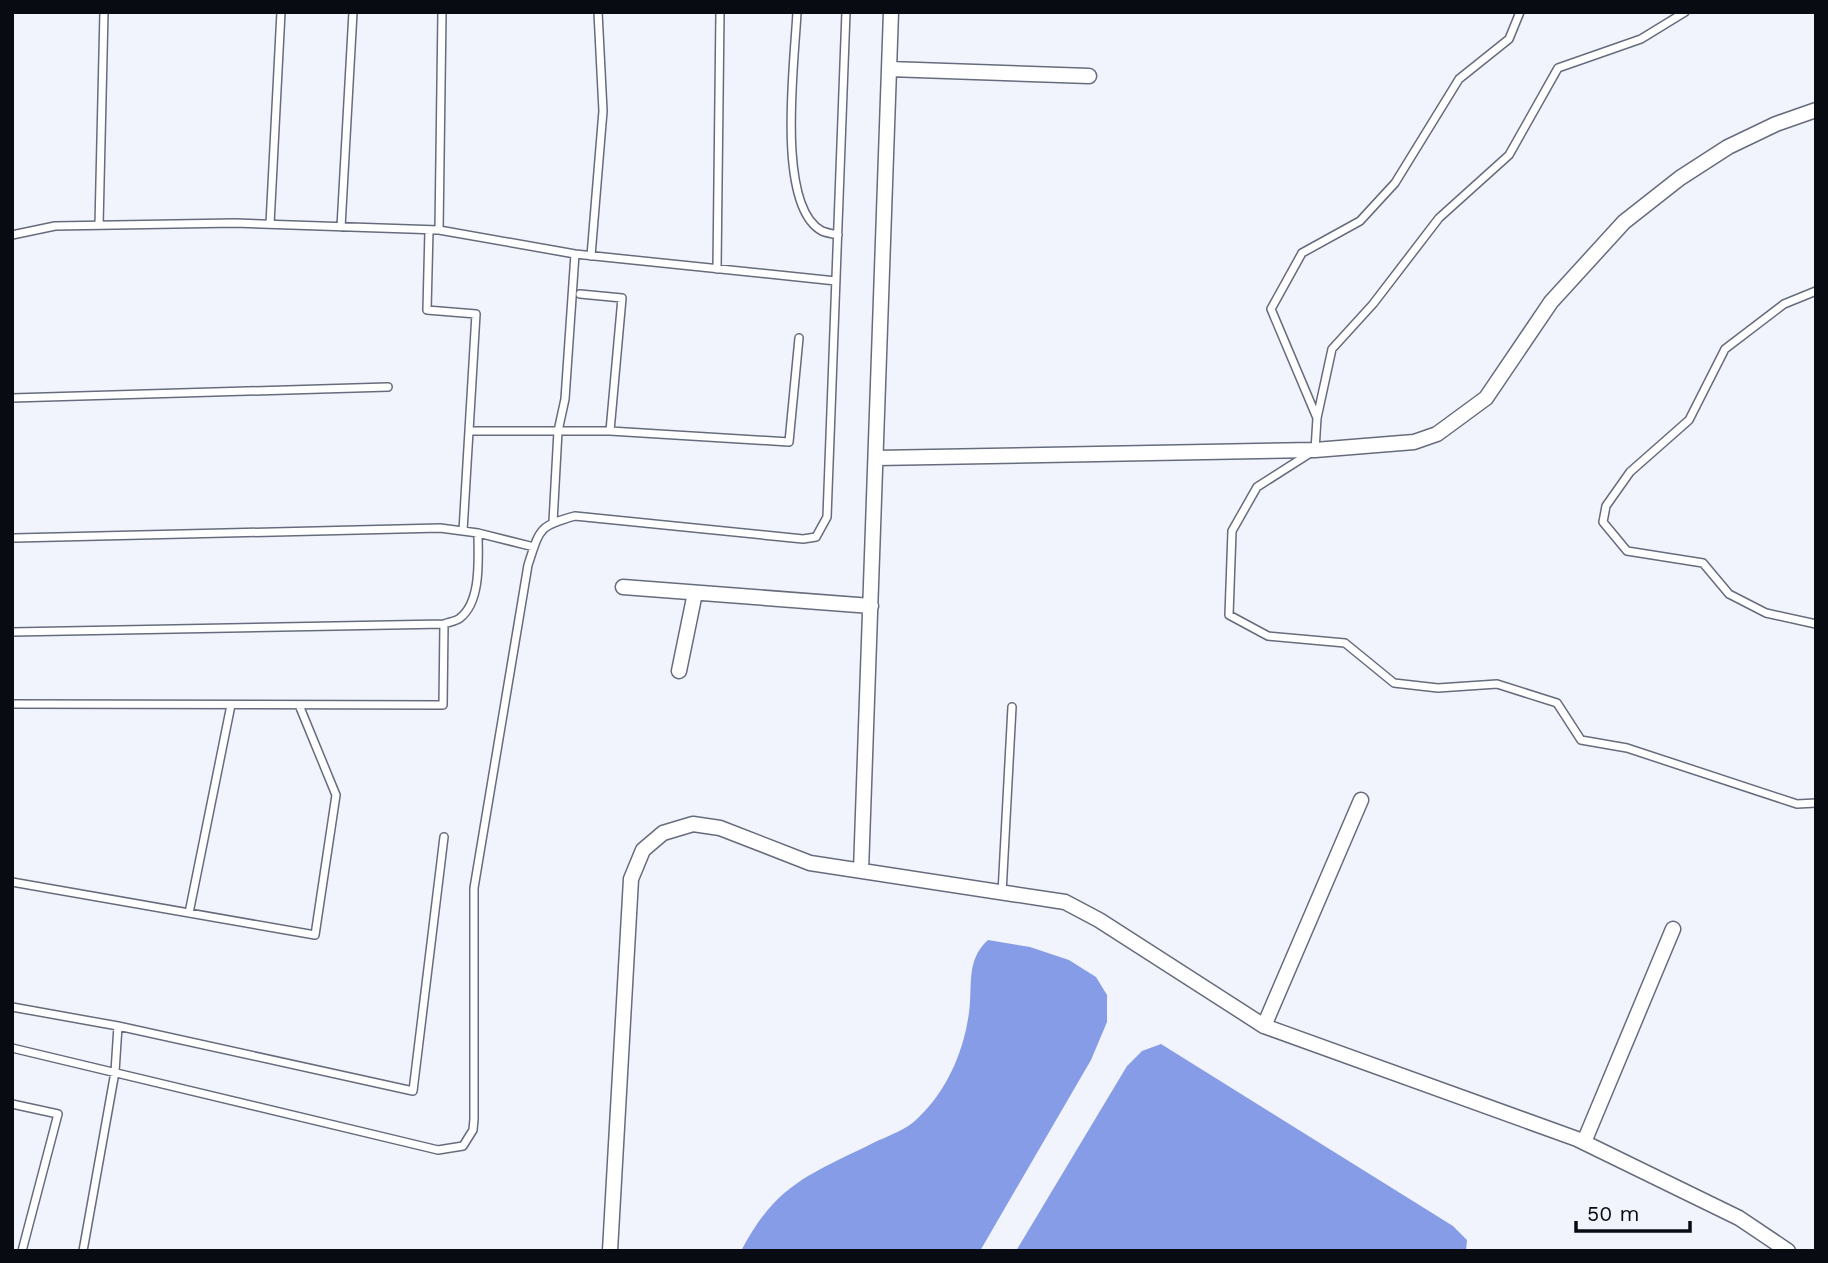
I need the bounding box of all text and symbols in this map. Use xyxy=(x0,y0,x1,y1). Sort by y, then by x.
scale bar xyxy=(1576,1190,1690,1234)
text: 50 m xyxy=(1587,1201,1639,1226)

